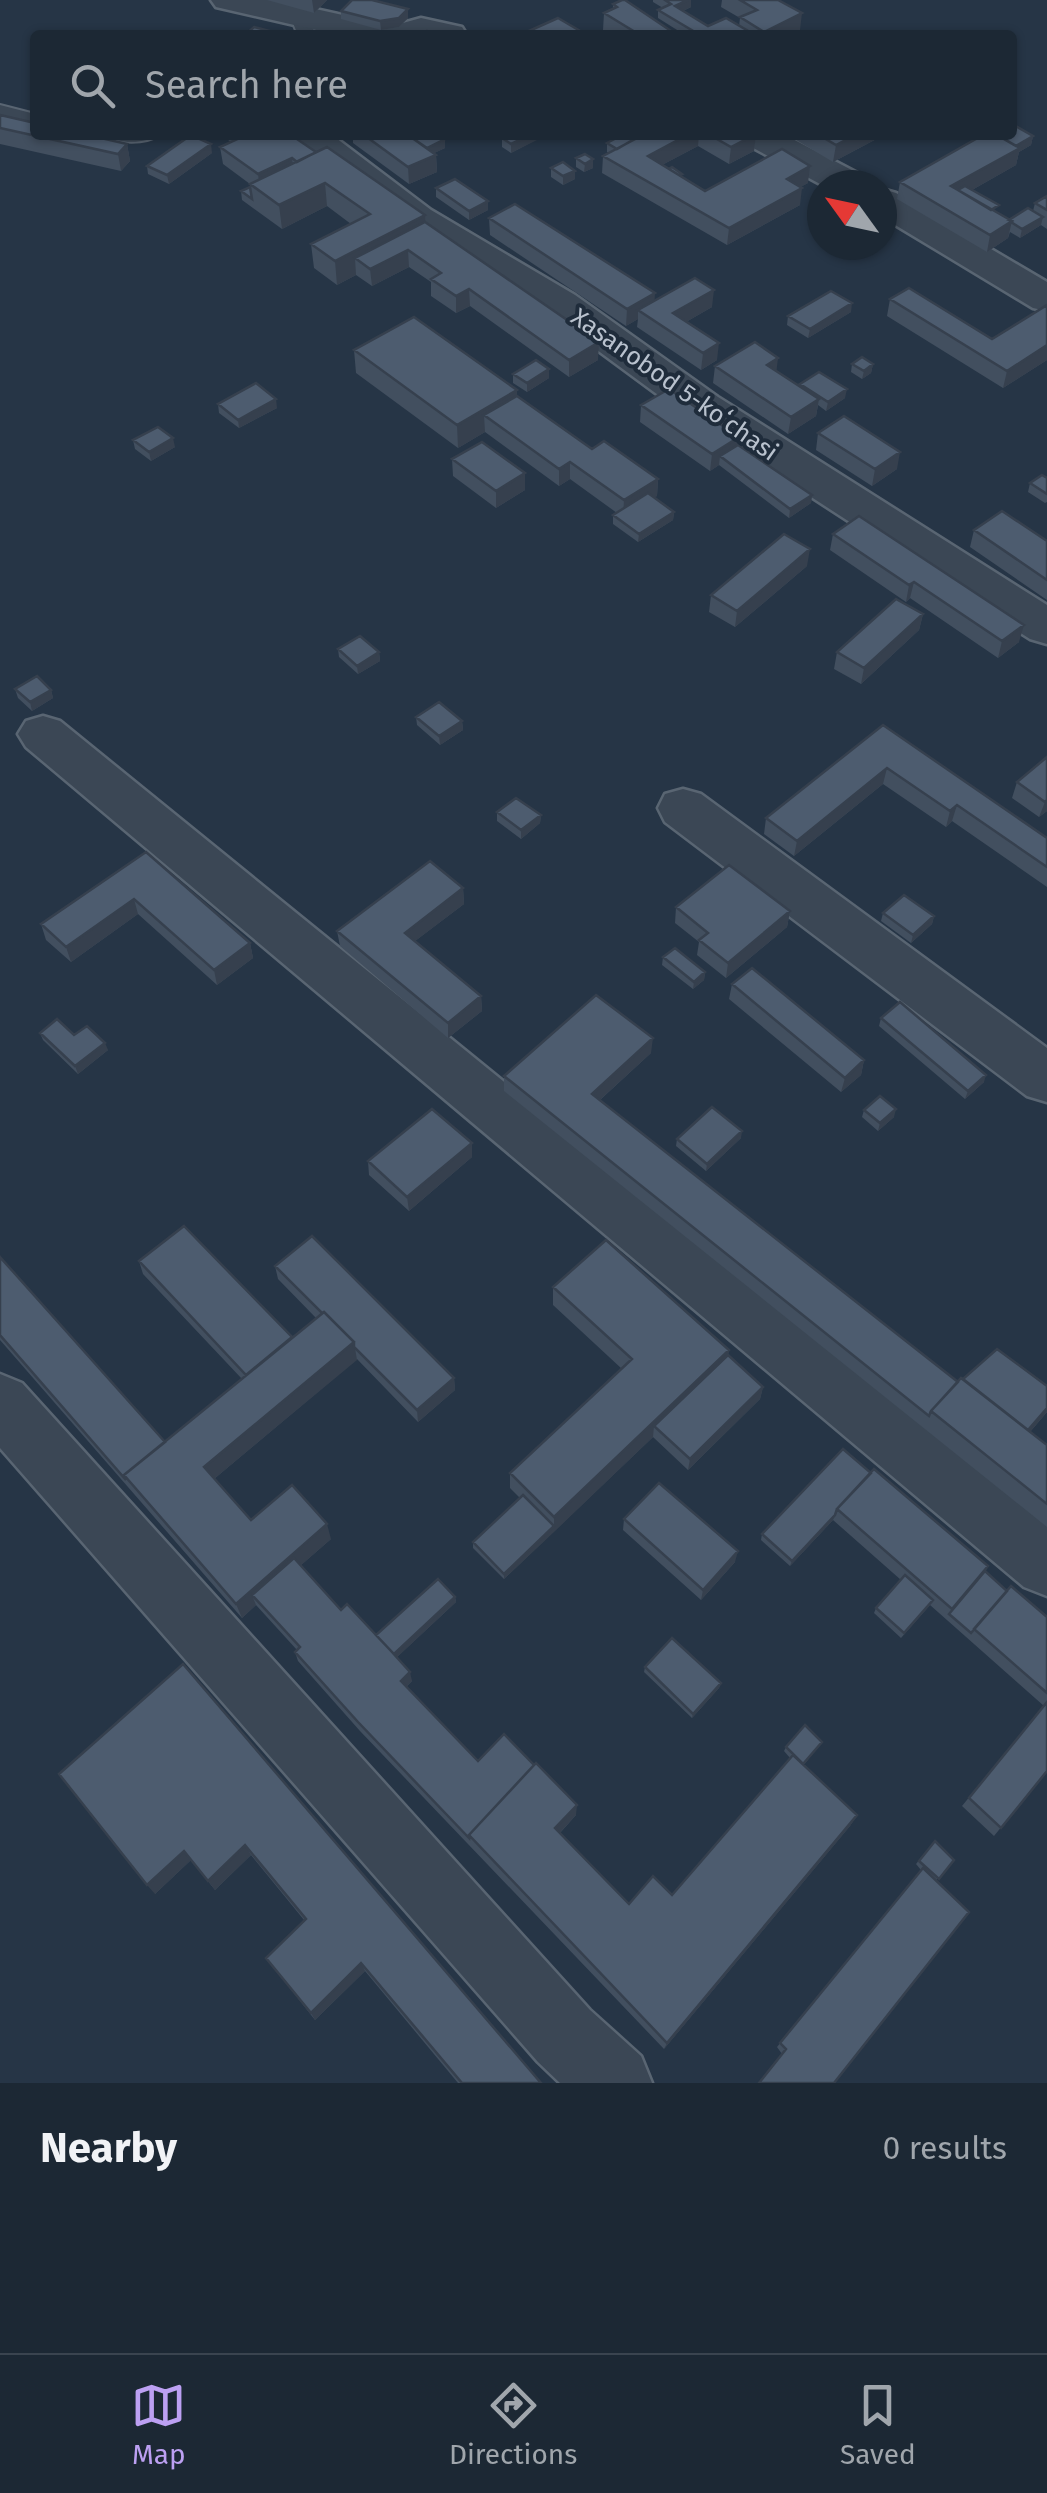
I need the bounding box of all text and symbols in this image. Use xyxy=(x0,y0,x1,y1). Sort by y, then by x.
search box xyxy=(30,30,1017,140)
icon: search xyxy=(65,58,120,113)
text: Search here xyxy=(145,62,348,108)
north arrow xyxy=(807,170,897,260)
street label: Xasanobod 5-koʻchasi xyxy=(565,302,784,468)
text: Nearby xyxy=(40,2123,177,2173)
text: 0 results xyxy=(882,2129,1007,2167)
tab: Map xyxy=(131,2378,186,2471)
tab: Directions xyxy=(449,2378,577,2471)
tab: Saved xyxy=(840,2378,916,2471)

